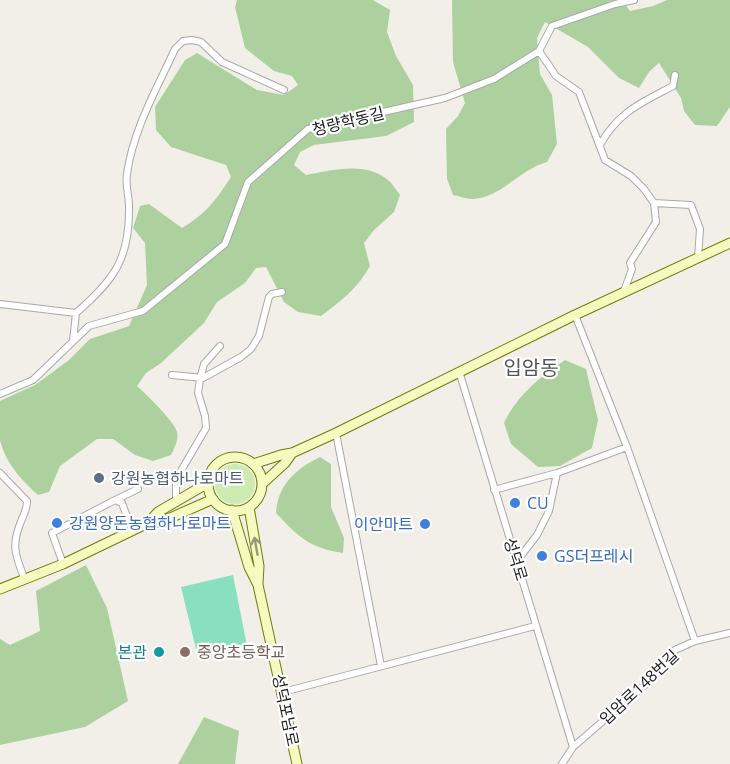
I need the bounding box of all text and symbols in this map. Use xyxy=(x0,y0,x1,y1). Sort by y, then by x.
street label: 청량학동길 xyxy=(310,101,386,141)
district label: 입암동 xyxy=(503,354,559,381)
place label: 강원농협하나로마트 xyxy=(111,467,243,489)
marker: 강원농협하나로마트 xyxy=(92,471,106,485)
place label: CU xyxy=(527,492,549,514)
marker: CU xyxy=(508,496,522,510)
place label: 강원양돈농협하나로마트 xyxy=(69,512,231,534)
place label: 이안마트 xyxy=(354,513,413,535)
marker: 강원양돈농협하나로마트 xyxy=(50,516,64,530)
marker: 이안마트 xyxy=(418,517,432,531)
street label: 성덕로 xyxy=(499,535,533,584)
one-way arrow xyxy=(250,537,261,556)
place label: GS더프레시 xyxy=(554,545,633,567)
marker: GS더프레시 xyxy=(535,549,549,563)
place label: 본관 xyxy=(118,641,147,663)
place label: 중앙초등학교 xyxy=(197,641,285,663)
street label: 입암로148번길 xyxy=(595,644,683,730)
marker: 본관 xyxy=(152,645,166,659)
marker: 중앙초등학교 xyxy=(178,645,192,659)
street label: 성덕포남로 xyxy=(268,672,304,749)

